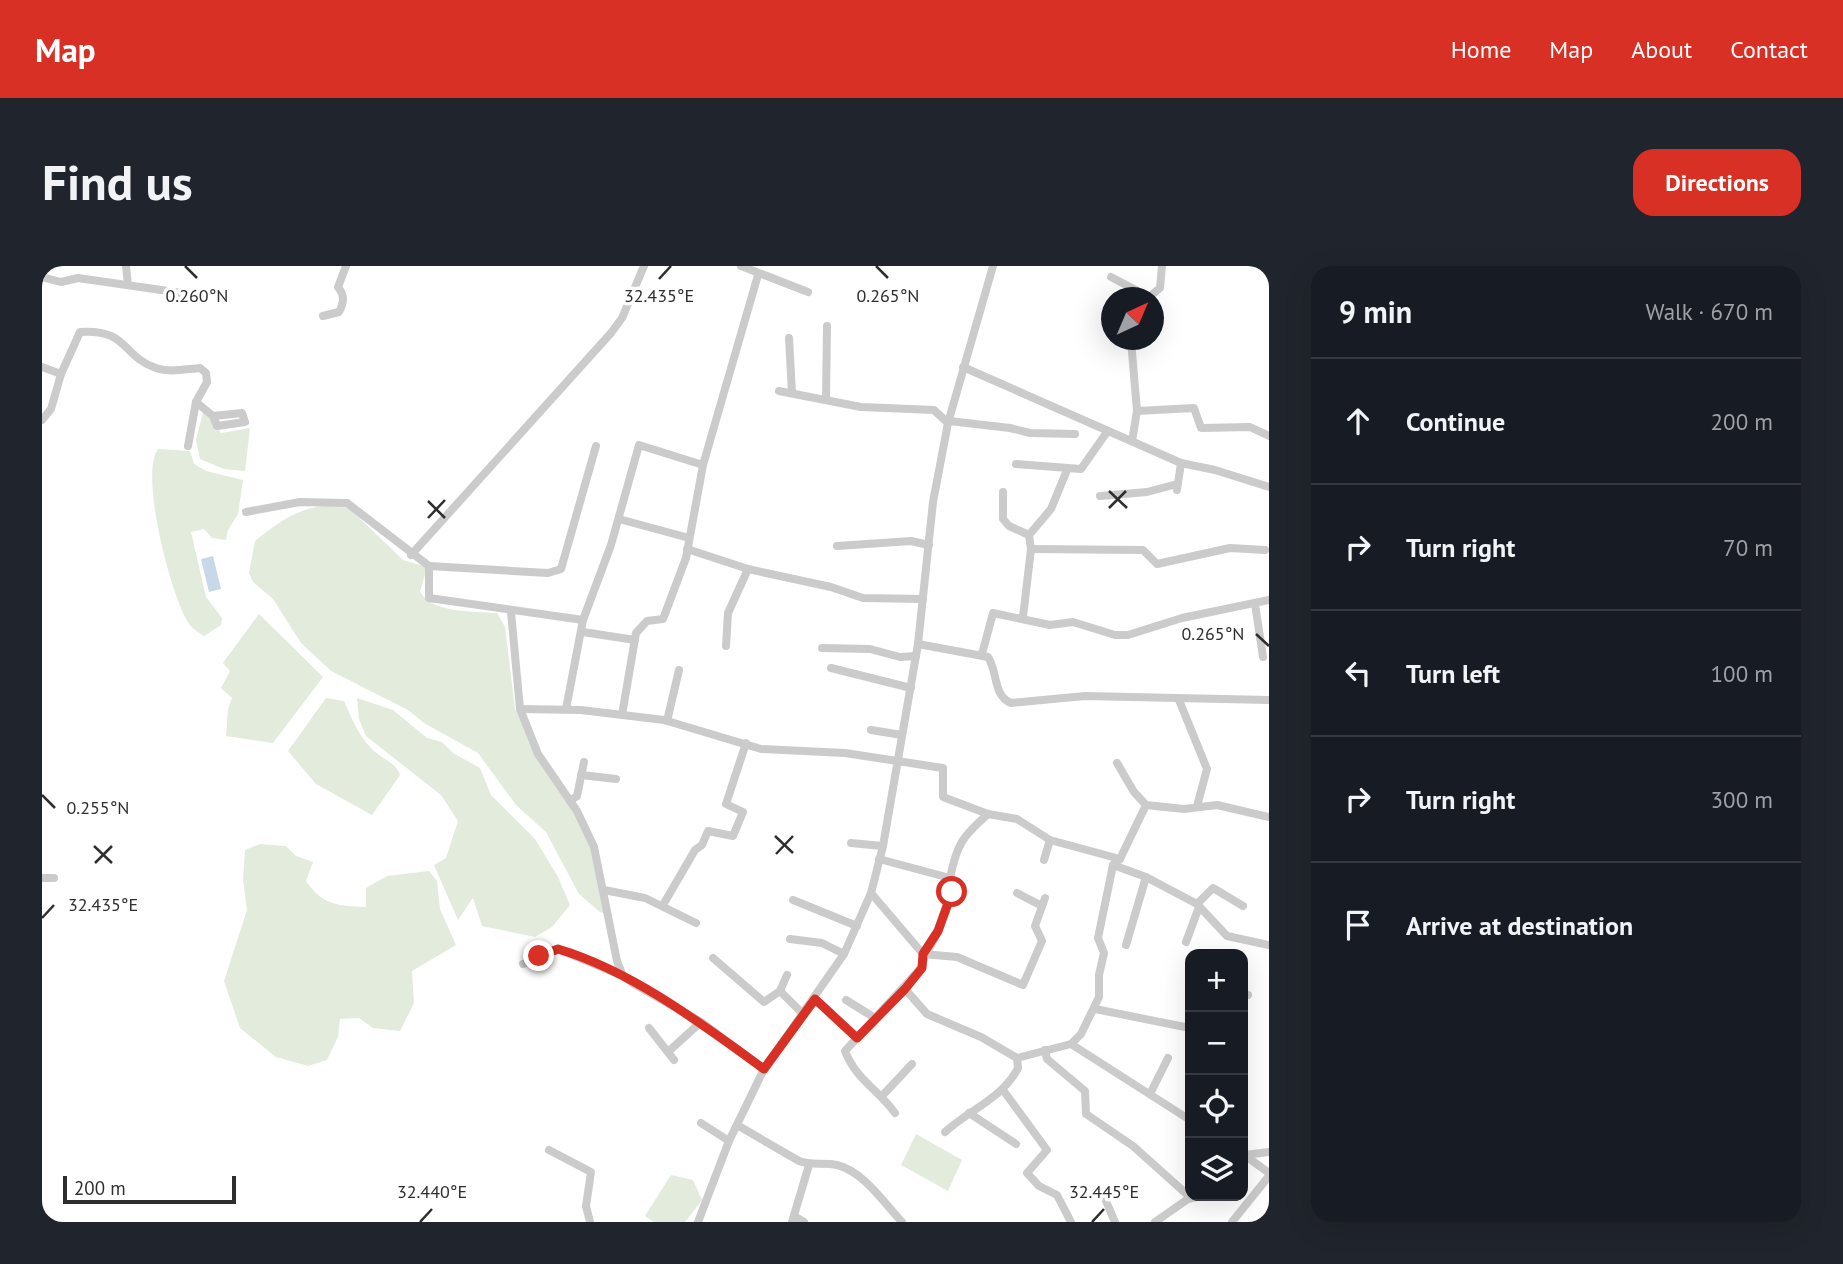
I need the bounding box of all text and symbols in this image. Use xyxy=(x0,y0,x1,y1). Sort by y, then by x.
text: Map xyxy=(35,28,96,71)
text: Home xyxy=(1451,34,1511,65)
text: Map xyxy=(1549,34,1593,65)
text: About xyxy=(1631,34,1692,65)
text: Contact xyxy=(1730,34,1808,65)
button: Directions xyxy=(1633,149,1801,216)
text: Find us xyxy=(42,150,193,214)
text: 0.260°N xyxy=(166,284,228,307)
text: 32.435°E xyxy=(624,284,694,307)
text: 0.265°N xyxy=(857,284,919,307)
north arrow xyxy=(1101,287,1164,350)
text: 9 min xyxy=(1339,292,1412,331)
text: Walk · 670 m xyxy=(1646,297,1773,326)
icon: ahead xyxy=(1339,402,1377,440)
text: Continue xyxy=(1406,405,1505,438)
text: 200 m xyxy=(1711,407,1773,436)
icon: right xyxy=(1339,528,1377,566)
text: Turn right xyxy=(1406,531,1515,564)
text: 70 m xyxy=(1723,533,1773,562)
text: 0.265°N xyxy=(1182,622,1244,645)
icon: left xyxy=(1339,654,1377,692)
text: Turn left xyxy=(1406,657,1500,690)
text: 100 m xyxy=(1711,659,1773,688)
icon: right xyxy=(1339,780,1377,818)
text: Turn right xyxy=(1406,783,1515,816)
text: 300 m xyxy=(1711,785,1773,814)
text: 0.255°N xyxy=(67,796,129,819)
route start xyxy=(936,876,967,907)
text: 32.435°E xyxy=(68,893,138,916)
icon: arrive xyxy=(1339,906,1377,944)
text: Arrive at destination xyxy=(1406,909,1633,942)
route end xyxy=(523,940,554,971)
map controls xyxy=(1185,949,1248,1201)
button: + xyxy=(1185,949,1248,1012)
button: − xyxy=(1185,1012,1248,1075)
button: locate xyxy=(1185,1075,1248,1138)
button: layers xyxy=(1185,1138,1248,1201)
scale bar xyxy=(63,1173,236,1205)
text: 200 m xyxy=(74,1176,126,1200)
text: 32.440°E xyxy=(397,1180,467,1203)
text: 32.445°E xyxy=(1069,1180,1139,1203)

